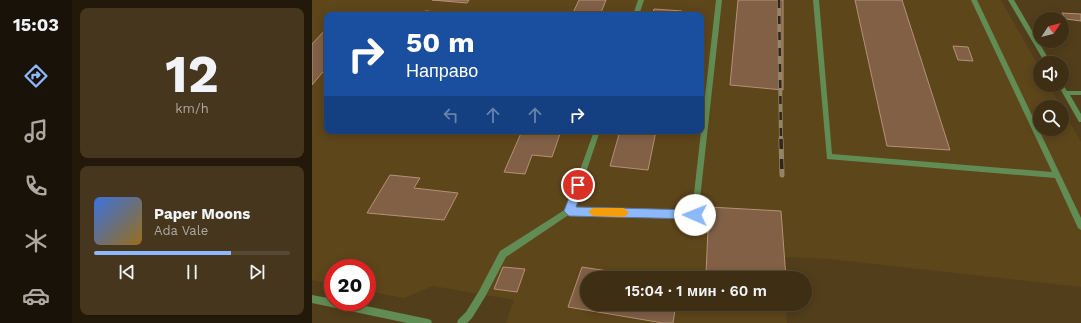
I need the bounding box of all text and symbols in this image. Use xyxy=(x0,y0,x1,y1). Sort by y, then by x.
north arrow xyxy=(1033,12,1069,48)
map controls xyxy=(1033,12,1069,136)
text: 15:03 xyxy=(13,14,59,35)
text: 50 m xyxy=(406,26,475,59)
icon: right xyxy=(340,28,392,80)
text: 12 xyxy=(165,44,219,105)
button: sound xyxy=(1033,56,1069,92)
text: Направо xyxy=(406,60,478,81)
icon: directions xyxy=(22,62,50,90)
button: search xyxy=(1033,100,1069,136)
text: km/h xyxy=(175,101,209,116)
icon: left xyxy=(440,104,462,126)
icon: ahead xyxy=(482,104,504,126)
icon: ahead xyxy=(524,104,546,126)
icon: right xyxy=(566,104,588,126)
icon: music xyxy=(22,117,50,145)
pin xyxy=(561,168,595,202)
icon: phone xyxy=(22,172,50,200)
icon: arrive xyxy=(567,174,589,196)
position arrow xyxy=(674,194,716,236)
text: Paper Moons xyxy=(154,205,250,223)
text: Ada Vale xyxy=(154,223,208,238)
icon: climate xyxy=(22,227,50,255)
speed limit sign: 20 xyxy=(324,259,376,311)
icon: previous xyxy=(116,261,138,283)
icon: pause xyxy=(181,261,203,283)
icon: next xyxy=(246,261,268,283)
icon: car xyxy=(22,282,50,310)
text: 15:04 · 1 мин · 60 m xyxy=(625,282,767,300)

